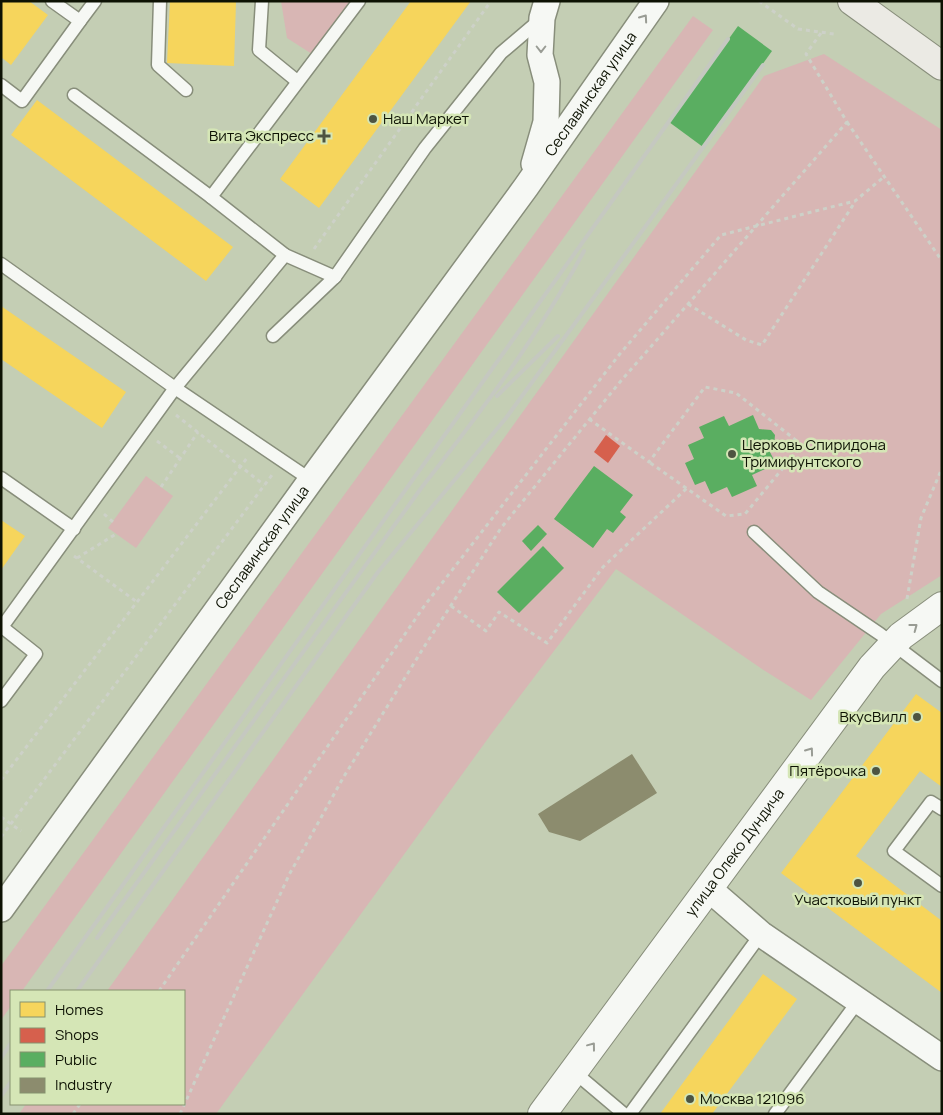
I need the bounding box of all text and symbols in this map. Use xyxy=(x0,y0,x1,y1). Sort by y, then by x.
one-way arrow xyxy=(638,14,647,24)
street label: Сеславинская улица xyxy=(540,27,641,160)
one-way arrow xyxy=(536,46,546,54)
place label: Наш Маркет xyxy=(383,108,470,129)
marker: Наш Маркет xyxy=(367,113,379,125)
place label: Вита Экспресс xyxy=(209,125,314,146)
marker: Вита Экспресс xyxy=(318,130,330,142)
place label: Церковь Спиридона Тримифунтского xyxy=(742,434,886,472)
marker: Церковь Спиридона Тримифунтского xyxy=(726,448,738,460)
street label: Сеславинская улица xyxy=(210,481,314,613)
one-way arrow xyxy=(908,624,917,632)
place label: ВкусВилл xyxy=(839,706,907,727)
marker: ВкусВилл xyxy=(911,711,923,723)
one-way arrow xyxy=(804,747,813,757)
place label: Пятёрочка xyxy=(789,760,866,781)
marker: Пятёрочка xyxy=(870,765,882,777)
street label: улица Олеко Дундича xyxy=(680,784,789,921)
marker: Участковый пункт xyxy=(852,877,864,889)
place label: Участковый пункт xyxy=(794,889,922,910)
legend xyxy=(10,990,185,1105)
text: Homes xyxy=(55,999,104,1020)
text: Shops xyxy=(55,1024,99,1045)
one-way arrow xyxy=(586,1043,594,1052)
text: Public xyxy=(55,1049,97,1070)
text: Industry xyxy=(55,1074,112,1095)
place label: Москва 121096 xyxy=(700,1088,805,1109)
marker: Москва 121096 xyxy=(684,1093,696,1105)

